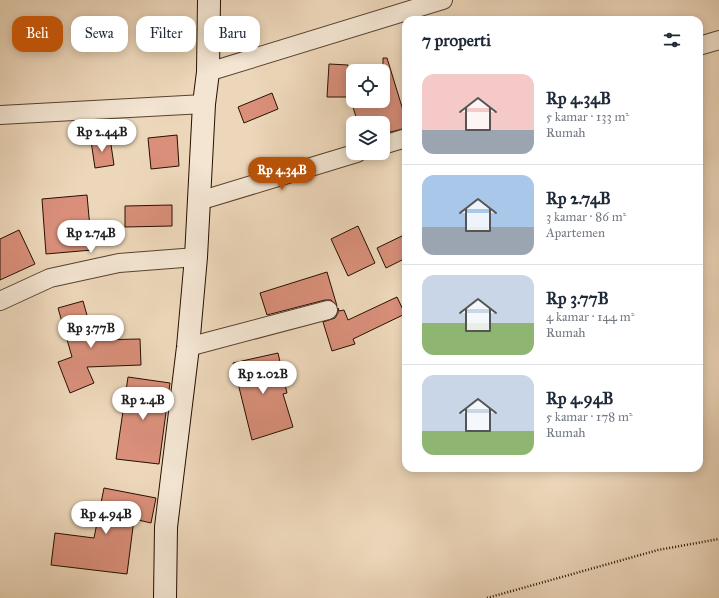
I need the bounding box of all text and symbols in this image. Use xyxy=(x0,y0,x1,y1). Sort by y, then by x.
chip: Beli xyxy=(12,16,63,52)
chip: Sewa xyxy=(71,16,128,52)
chip: Filter xyxy=(136,16,196,52)
chip: Baru xyxy=(204,16,260,52)
icon: filters xyxy=(661,29,683,51)
text: 7 properti xyxy=(422,30,491,51)
map controls xyxy=(346,64,390,160)
button: locate xyxy=(346,64,390,108)
text: Rp 4.34B xyxy=(546,88,611,109)
icon: home xyxy=(454,90,502,138)
text: 5 kamar · 133 m² xyxy=(546,109,629,125)
button: layers xyxy=(346,116,390,160)
pin: Rp 2.44B xyxy=(61,119,143,153)
text: Rp 2.44B xyxy=(76,124,128,140)
text: Rumah xyxy=(546,125,586,141)
pin: Rp 4.34B xyxy=(241,157,323,191)
text: Rp 4.34B xyxy=(257,162,307,178)
text: Rp 2.74B xyxy=(546,188,611,209)
icon: home xyxy=(454,191,502,239)
text: 3 kamar · 86 m² xyxy=(546,209,626,225)
pin: Rp 2.74B xyxy=(50,220,132,254)
text: Rp 2.74B xyxy=(66,225,116,241)
text: Apartemen xyxy=(546,225,605,241)
text: Rp 3.77B xyxy=(546,288,609,309)
icon: home xyxy=(454,291,502,339)
text: 4 kamar · 144 m² xyxy=(546,309,634,325)
pin: Rp 3.77B xyxy=(50,315,132,349)
text: Rp 3.77B xyxy=(67,320,115,336)
text: Rumah xyxy=(546,325,586,341)
pin: Rp 2.02B xyxy=(222,361,304,395)
text: Rp 2.02B xyxy=(238,366,288,382)
pin: Rp 2.4B xyxy=(106,387,180,421)
text: Rp 4.94B xyxy=(546,388,613,409)
icon: home xyxy=(454,391,502,439)
text: Rp 2.4B xyxy=(121,392,165,408)
text: 5 kamar · 178 m² xyxy=(546,409,633,425)
text: Rumah xyxy=(546,425,586,441)
pin: Rp 4.94B xyxy=(65,501,147,535)
text: Rp 4.94B xyxy=(80,506,132,522)

